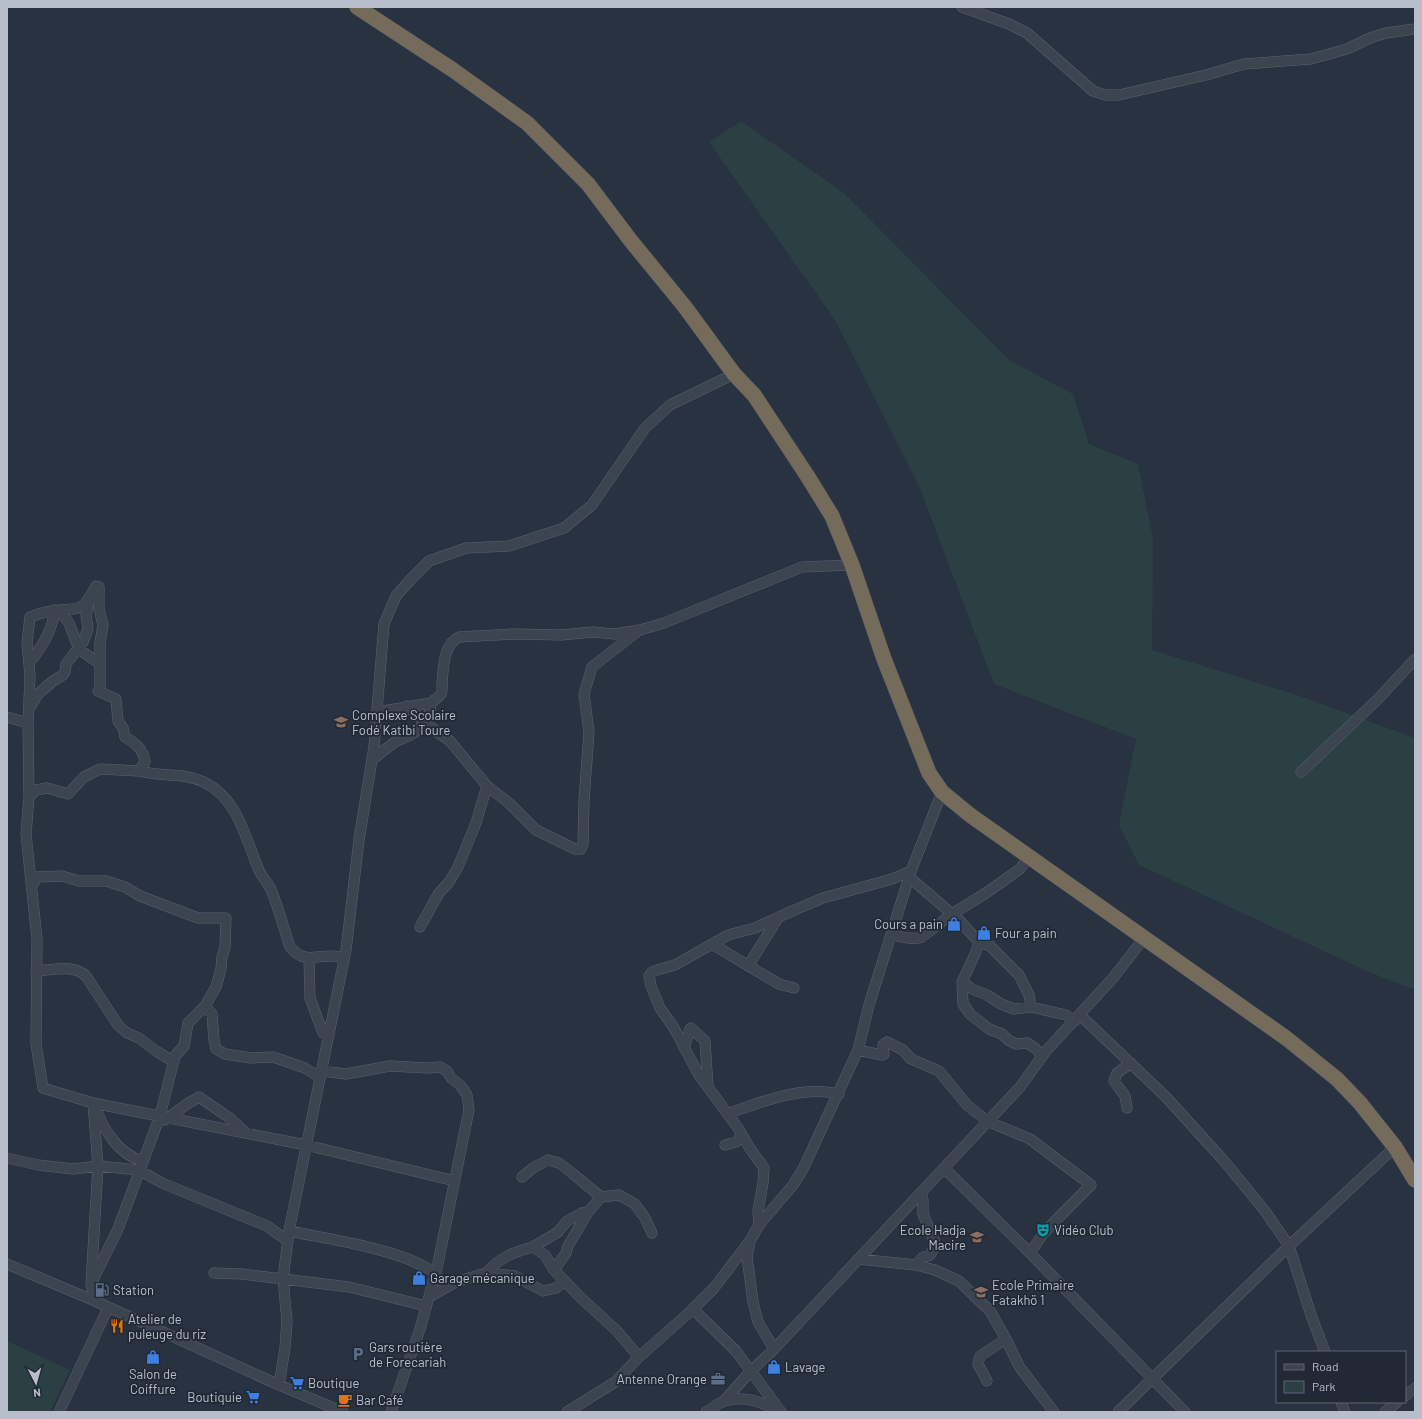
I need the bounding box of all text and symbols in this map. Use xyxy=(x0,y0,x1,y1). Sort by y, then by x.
place label: Complexe Scolaire Fodé Katibi Toure xyxy=(352,707,456,738)
school or university icon: Complexe Scolaire Fodé Katibi Toure xyxy=(333,714,349,730)
place label: Cours a pain xyxy=(874,916,943,932)
shop icon: Cours a pain xyxy=(946,916,962,932)
shop icon: Four a pain xyxy=(976,925,992,941)
place label: Four a pain xyxy=(995,925,1057,941)
place label: Ecole Hadja Macire xyxy=(900,1222,966,1253)
theatre icon: Vidéo Club xyxy=(1035,1222,1051,1238)
place label: Vidéo Club xyxy=(1054,1222,1114,1238)
school or university icon: Ecole Hadja Macire xyxy=(969,1229,985,1245)
shop icon: Garage mécanique xyxy=(411,1270,427,1286)
place label: Garage mécanique xyxy=(430,1270,535,1286)
place label: Ecole Primaire Fatakhö 1 xyxy=(992,1277,1074,1308)
fuel station icon: Station xyxy=(94,1282,110,1298)
place label: Station xyxy=(113,1282,154,1298)
school or university icon: Ecole Primaire Fatakhö 1 xyxy=(973,1284,989,1300)
place label: Atelier de puleuge du riz xyxy=(128,1311,206,1342)
restaurant icon: Atelier de puleuge du riz xyxy=(109,1318,125,1334)
place label: Gars routière de Forecariah xyxy=(369,1339,446,1370)
parking icon: Gars routière de Forecariah xyxy=(350,1346,366,1362)
shop icon: Salon de Coiffure xyxy=(145,1349,161,1365)
legend xyxy=(1276,1351,1406,1403)
shop icon: Lavage xyxy=(766,1359,782,1375)
place label: Lavage xyxy=(785,1359,826,1375)
text: Road xyxy=(1312,1359,1339,1373)
north arrow xyxy=(16,1363,56,1403)
place label: Salon de Coiffure xyxy=(129,1366,177,1397)
place label: Antenne Orange xyxy=(617,1371,707,1387)
office icon: Antenne Orange xyxy=(710,1371,726,1387)
supermarket icon: Boutique xyxy=(289,1375,305,1391)
place label: Boutique xyxy=(308,1375,359,1391)
text: Park xyxy=(1312,1379,1336,1393)
text: N xyxy=(33,1387,41,1400)
place label: Boutiquie xyxy=(187,1389,242,1405)
supermarket icon: Boutiquie xyxy=(245,1389,261,1405)
cafe icon: Bar Café xyxy=(337,1392,353,1408)
place label: Bar Café xyxy=(356,1392,403,1408)

